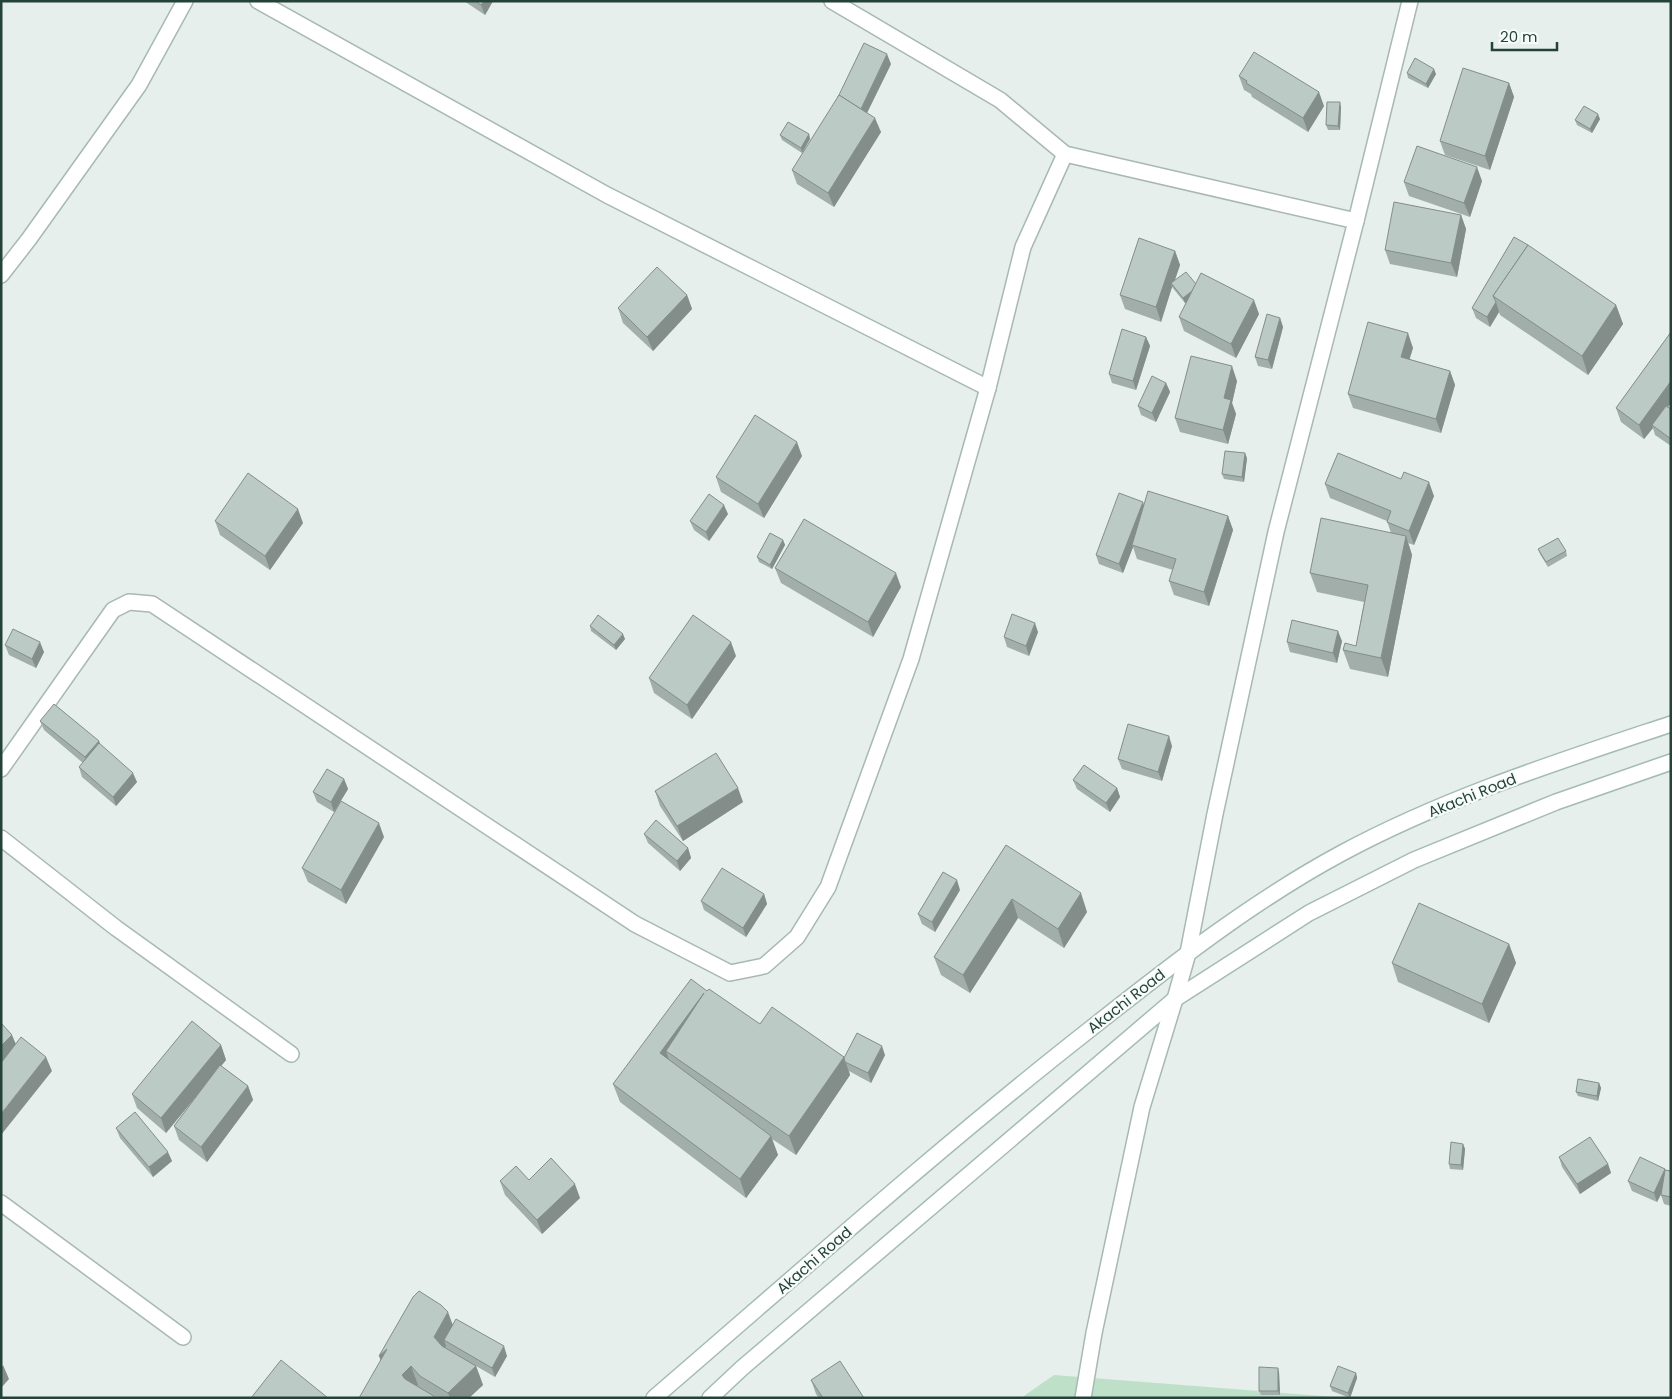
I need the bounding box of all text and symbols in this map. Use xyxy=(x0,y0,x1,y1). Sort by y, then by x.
scale bar xyxy=(1492,20,1557,52)
text: 20 m xyxy=(1500,26,1538,47)
street label: Akachi Road xyxy=(1425,768,1519,822)
street label: Akachi Road xyxy=(1083,964,1169,1038)
street label: Akachi Road xyxy=(772,1221,856,1299)

